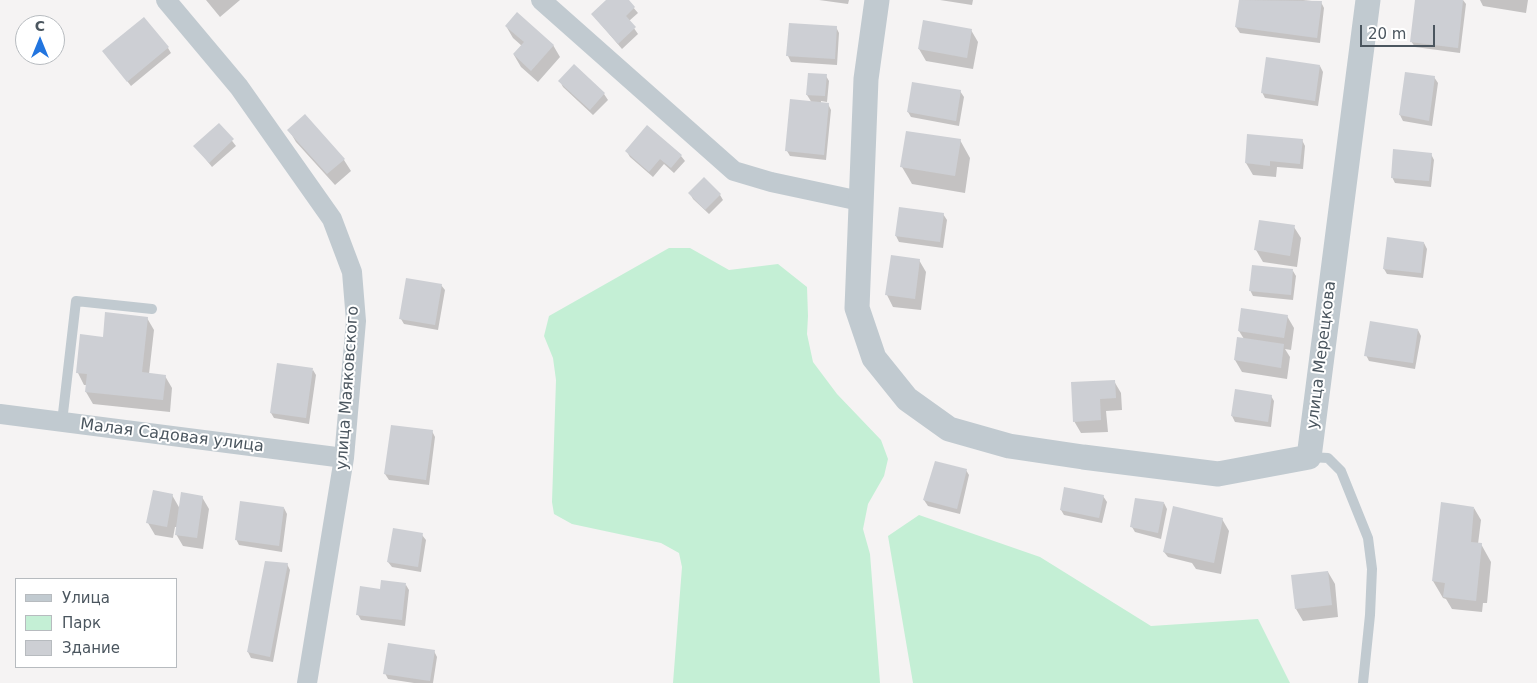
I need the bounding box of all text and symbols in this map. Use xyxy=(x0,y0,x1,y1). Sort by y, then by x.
north arrow xyxy=(15,15,65,65)
scale bar xyxy=(1362,15,1437,47)
text: С xyxy=(35,18,45,34)
text: 20 m xyxy=(1368,25,1406,43)
street label: улица Мерецкова xyxy=(1303,280,1341,430)
street label: улица Маяковского xyxy=(333,305,363,471)
street label: Малая Садовая улица xyxy=(79,415,265,457)
legend xyxy=(15,578,178,668)
text: Улица xyxy=(62,589,110,607)
text: Парк xyxy=(62,614,101,632)
text: Здание xyxy=(62,639,120,657)

